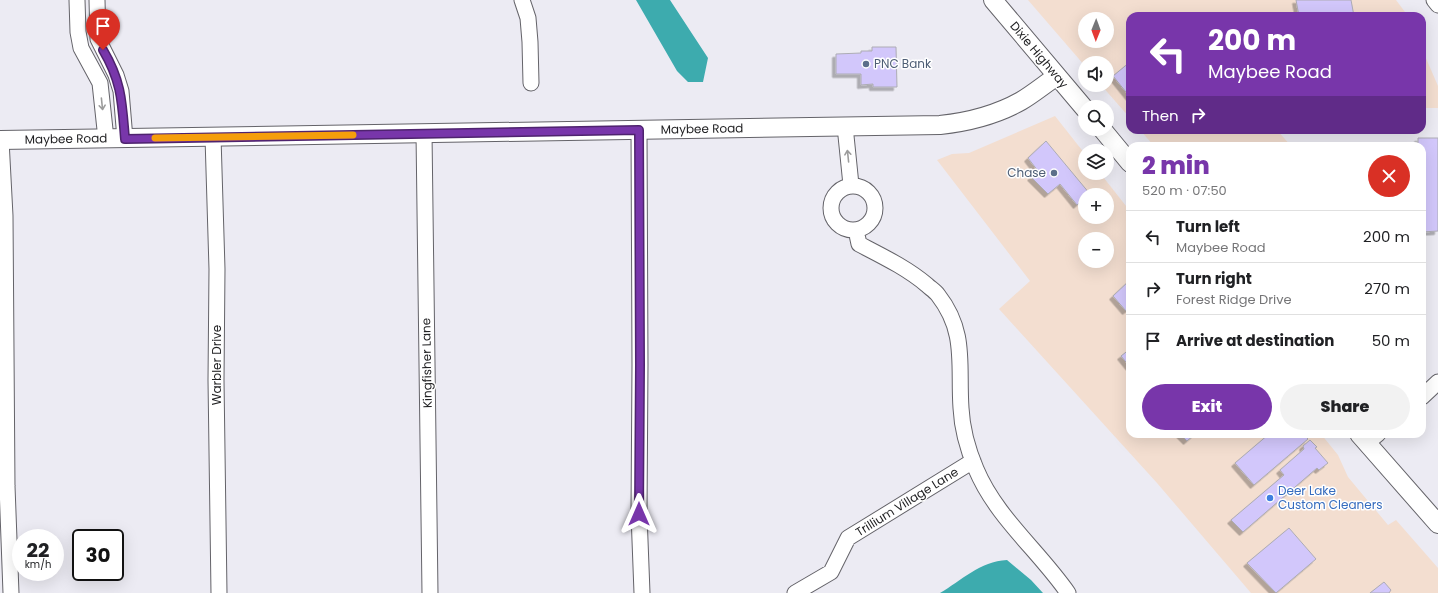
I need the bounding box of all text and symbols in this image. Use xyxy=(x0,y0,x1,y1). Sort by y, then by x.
pin xyxy=(86,9,120,50)
north arrow xyxy=(1078,12,1114,48)
map controls xyxy=(1078,12,1114,268)
icon: arrive xyxy=(92,15,114,37)
street label: Dixie Highway xyxy=(1006,18,1073,92)
text: 200 m xyxy=(1208,21,1296,60)
icon: left xyxy=(1142,28,1194,80)
place label: PNC Bank xyxy=(874,55,932,72)
button: sound xyxy=(1078,56,1114,92)
marker: PNC Bank xyxy=(861,59,871,69)
text: Maybee Road xyxy=(1208,59,1332,84)
one-way arrow xyxy=(98,97,106,110)
button: search xyxy=(1078,100,1114,136)
icon: right xyxy=(1187,104,1209,126)
text: Then xyxy=(1142,105,1179,126)
street label: Maybee Road xyxy=(661,119,743,138)
street label: Maybee Road xyxy=(25,129,107,148)
button: layers xyxy=(1078,144,1114,180)
text: 2 min xyxy=(1142,149,1210,182)
one-way arrow xyxy=(845,150,852,163)
button: close xyxy=(1368,155,1410,197)
place label: Chase xyxy=(1007,164,1046,181)
marker: Chase xyxy=(1049,168,1059,178)
text: 520 m · 07:50 xyxy=(1142,181,1227,200)
button: + xyxy=(1078,188,1114,224)
text: Turn left xyxy=(1176,216,1240,237)
icon: left xyxy=(1142,226,1164,248)
text: 200 m xyxy=(1363,226,1410,247)
button: − xyxy=(1078,232,1114,268)
text: Maybee Road xyxy=(1176,238,1265,257)
text: Turn right xyxy=(1176,268,1252,289)
icon: right xyxy=(1142,278,1164,300)
text: 270 m xyxy=(1364,278,1410,299)
text: Forest Ridge Drive xyxy=(1176,290,1292,309)
street label: Kingfisher Lane xyxy=(417,318,436,408)
street label: Warbler Drive xyxy=(208,325,225,405)
icon: arrive xyxy=(1142,330,1164,352)
text: Arrive at destination xyxy=(1176,330,1334,351)
text: 50 m xyxy=(1372,330,1410,351)
button: Exit xyxy=(1142,384,1272,430)
button: Share xyxy=(1280,384,1410,430)
street label: Trillium Village Lane xyxy=(852,463,961,540)
place label: Deer Lake Custom Cleaners xyxy=(1278,482,1382,513)
position arrow xyxy=(618,493,660,535)
marker: Deer Lake Custom Cleaners xyxy=(1265,493,1275,503)
speed limit sign: 30 xyxy=(72,529,124,581)
text: 22 xyxy=(27,536,49,564)
text: km/h xyxy=(25,557,51,572)

